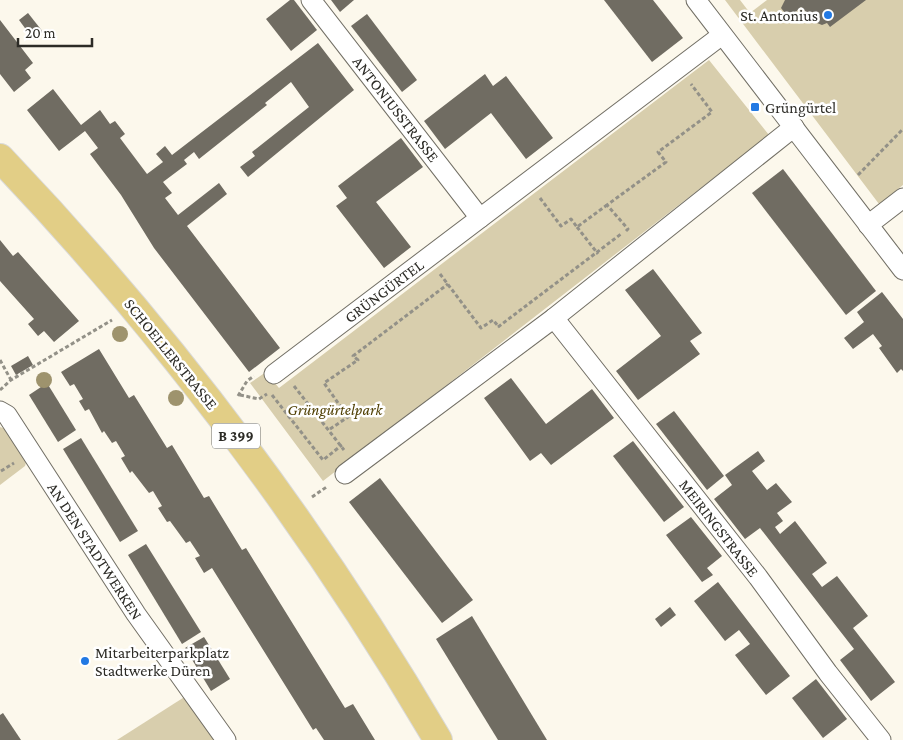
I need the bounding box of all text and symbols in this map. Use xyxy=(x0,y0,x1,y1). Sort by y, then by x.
place label: St. Antonius xyxy=(740,7,818,24)
marker: St. Antonius xyxy=(822,9,834,21)
scale bar xyxy=(18,15,91,47)
text: 20 m xyxy=(25,25,56,41)
street label: ANTONIUSSTRASSE xyxy=(349,53,443,165)
place label: Grüngürtel xyxy=(765,99,836,117)
marker: Grüngürtel xyxy=(749,101,761,113)
street label: GRÜNGÜRTEL xyxy=(341,256,427,326)
street label: SCHOELLERSTRASSE xyxy=(121,295,221,413)
park label: Grüngürtelpark xyxy=(288,401,383,419)
road number: B 399 xyxy=(212,424,260,448)
street label: MEIRINGSTRASSE xyxy=(676,476,762,580)
street label: AN DEN STADTWERKEN xyxy=(44,479,146,623)
place label: Mitarbeiterparkplatz Stadtwerke Düren xyxy=(95,644,229,679)
marker: Mitarbeiterparkplatz Stadtwerke Düren xyxy=(79,655,91,667)

